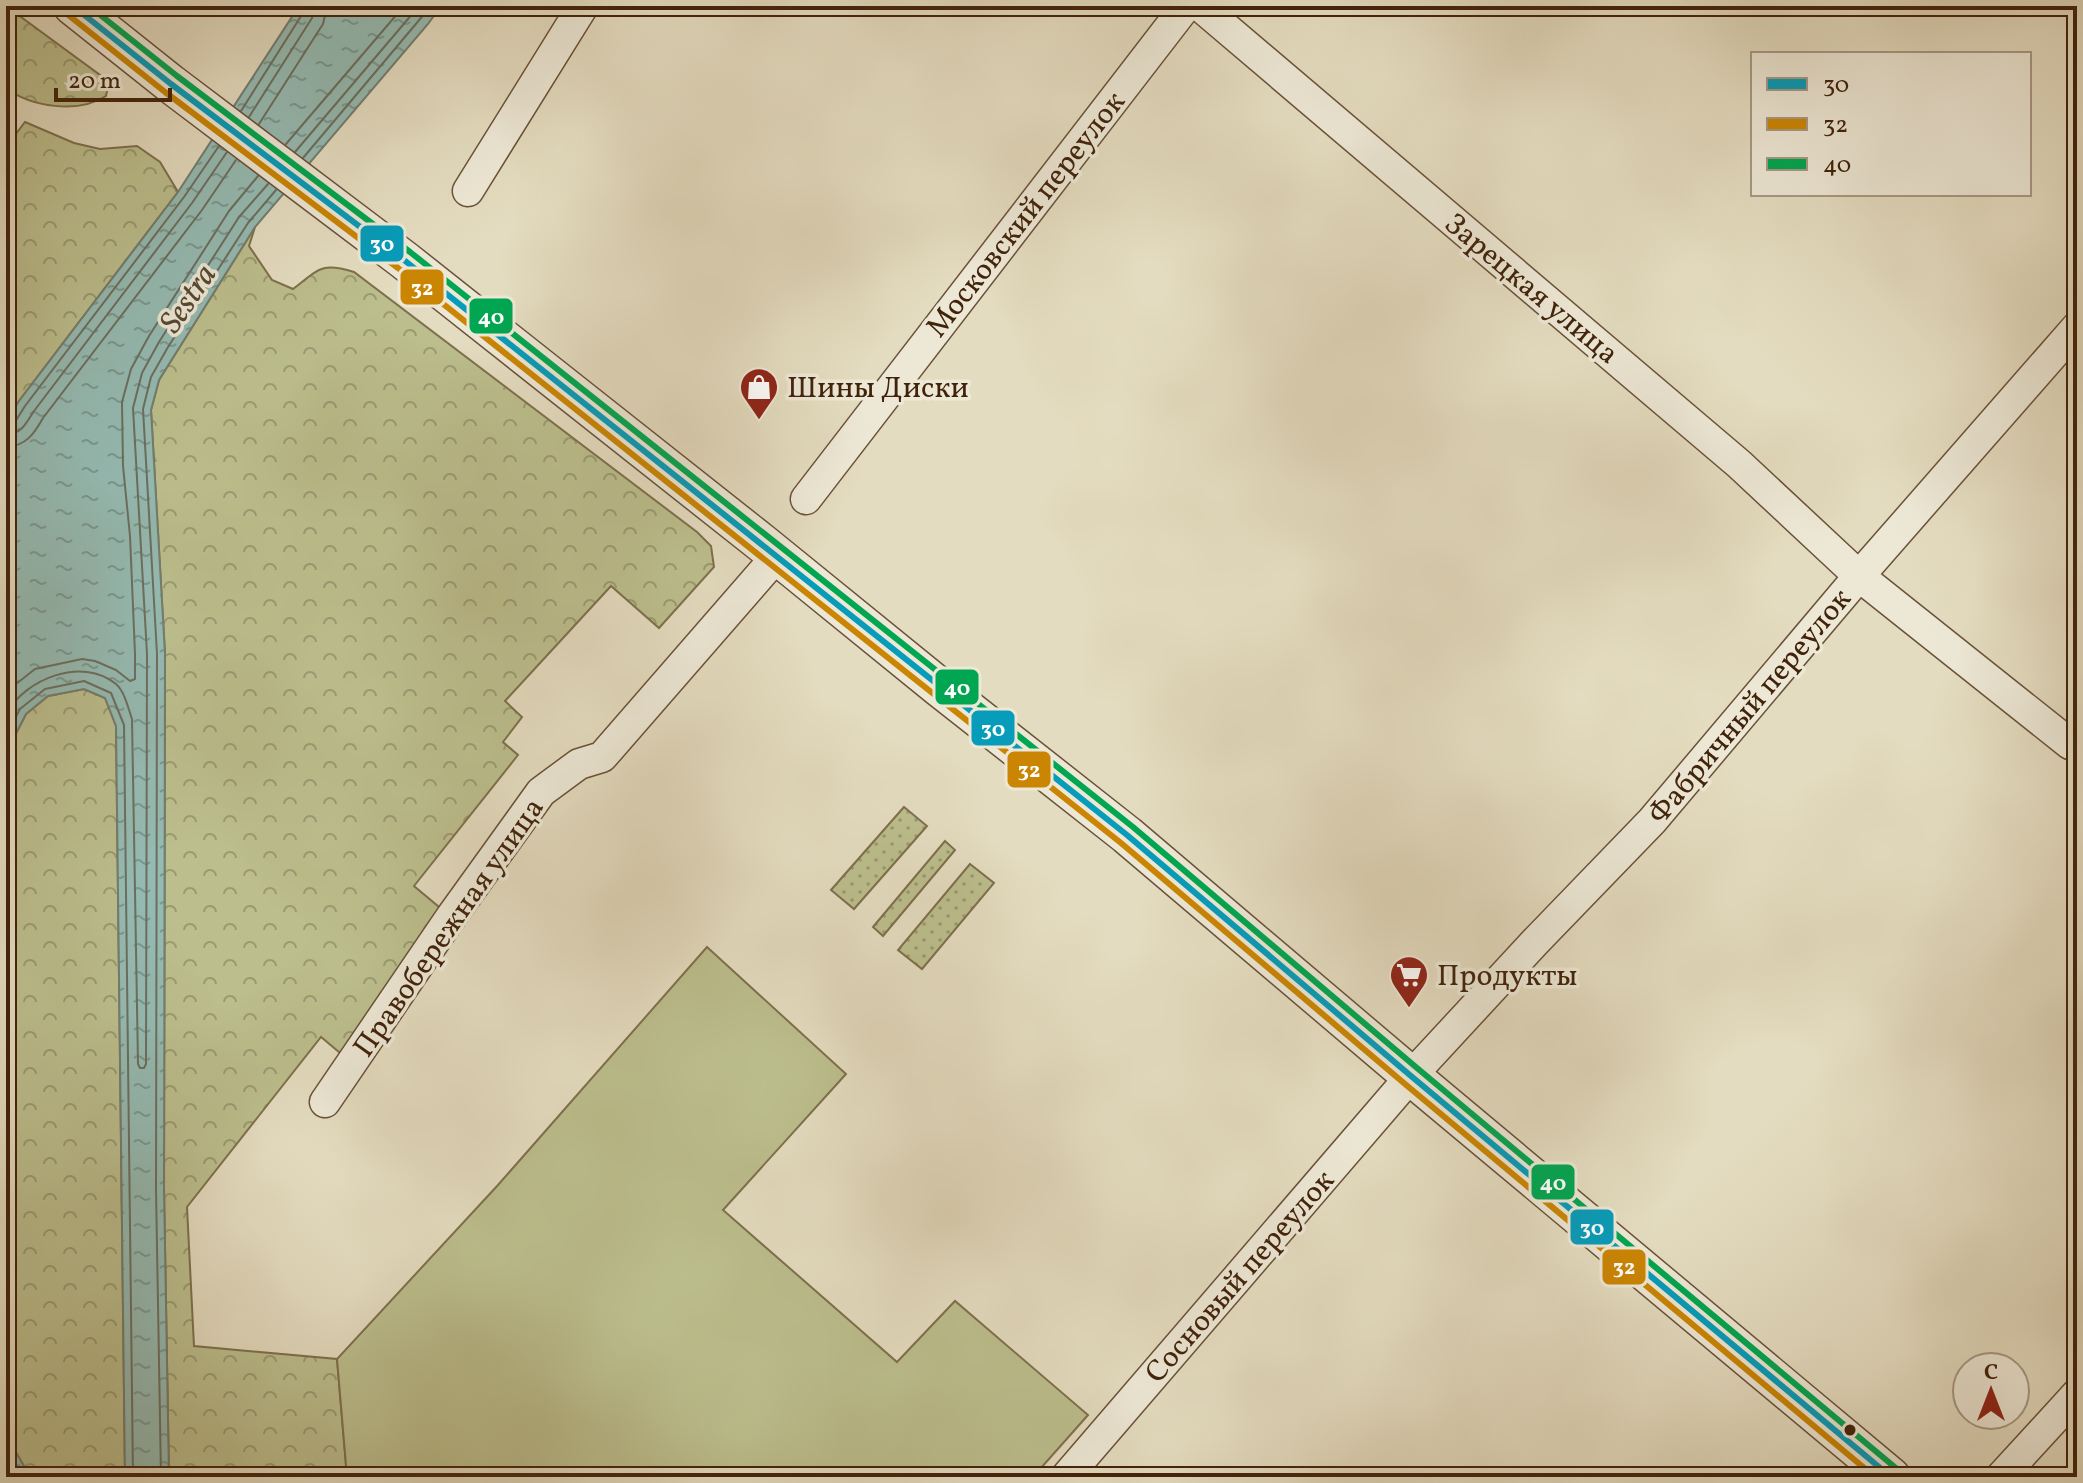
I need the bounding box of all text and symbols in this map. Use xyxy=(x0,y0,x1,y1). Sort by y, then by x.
scale bar xyxy=(56,52,170,102)
legend xyxy=(1751,52,2031,196)
text: 20 m xyxy=(68,65,121,99)
text: 30 xyxy=(1823,69,1849,103)
street label: Московский переулок xyxy=(917,83,1136,347)
text: 32 xyxy=(1823,109,1848,143)
text: 40 xyxy=(1823,149,1851,183)
street label: Зарецкая улица xyxy=(1434,204,1627,375)
line badge: 30 xyxy=(359,224,405,263)
text: 30 xyxy=(370,230,394,261)
water label: Sestra xyxy=(150,256,229,343)
line badge: 32 xyxy=(399,268,445,306)
text: 32 xyxy=(411,274,433,305)
line badge: 40 xyxy=(468,297,514,335)
text: 40 xyxy=(478,303,504,334)
shop icon: Шины Диски xyxy=(738,366,780,421)
place label: Шины Диски xyxy=(787,368,969,410)
street label: Фабричный переулок xyxy=(1639,580,1862,834)
line badge: 40 xyxy=(934,668,980,706)
text: 40 xyxy=(944,674,970,705)
line badge: 30 xyxy=(970,709,1016,747)
text: 30 xyxy=(981,715,1005,746)
line badge: 32 xyxy=(1006,750,1052,789)
text: 32 xyxy=(1018,756,1040,787)
street label: Правобережная улица xyxy=(344,790,555,1066)
supermarket icon: Продукты xyxy=(1388,954,1430,1009)
place label: Продукты xyxy=(1437,956,1578,998)
street label: Сосновый переулок xyxy=(1136,1162,1345,1393)
line badge: 40 xyxy=(1530,1163,1576,1201)
text: 40 xyxy=(1540,1169,1566,1200)
line badge: 30 xyxy=(1569,1208,1615,1246)
text: 30 xyxy=(1580,1214,1604,1245)
line badge: 32 xyxy=(1601,1248,1647,1286)
text: 32 xyxy=(1613,1253,1635,1284)
north arrow xyxy=(1951,1351,2031,1431)
text: С xyxy=(1984,1358,1998,1389)
unlabelled marker xyxy=(1842,1422,1858,1438)

